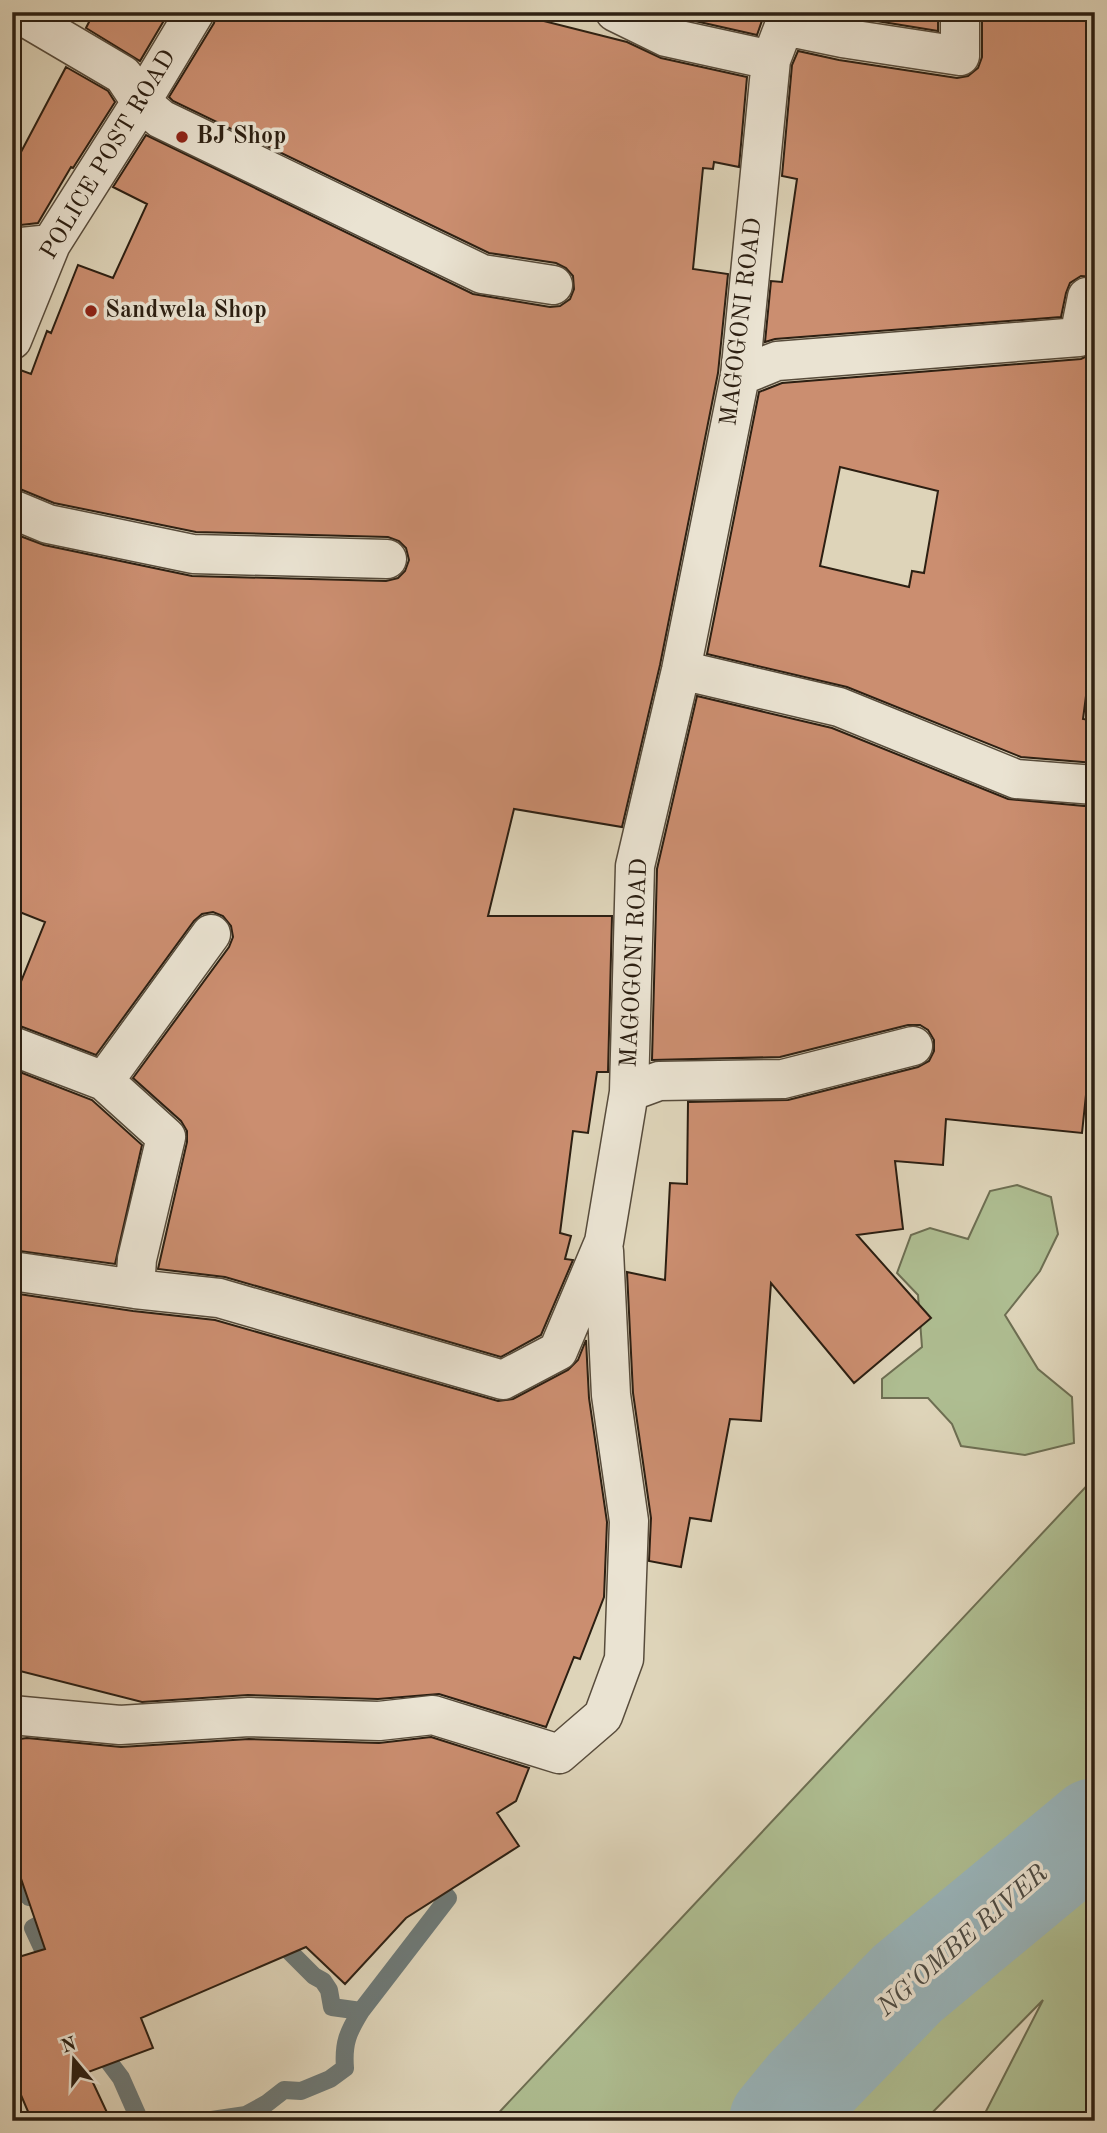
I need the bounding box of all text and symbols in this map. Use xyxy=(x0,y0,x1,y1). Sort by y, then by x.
street label: POLICE POST ROAD xyxy=(37,46,181,264)
place label: BJ Shop xyxy=(196,125,286,149)
marker: BJ Shop xyxy=(174,129,190,145)
street label: MAGOGONI ROAD xyxy=(717,216,767,428)
place label: Sandwela Shop xyxy=(105,299,267,323)
marker: Sandwela Shop xyxy=(83,303,99,319)
street label: MAGOGONI ROAD xyxy=(618,858,652,1068)
water label: NG'OMBE RIVER xyxy=(872,1860,1053,2022)
north arrow xyxy=(38,2024,108,2094)
text: N xyxy=(59,2035,80,2058)

